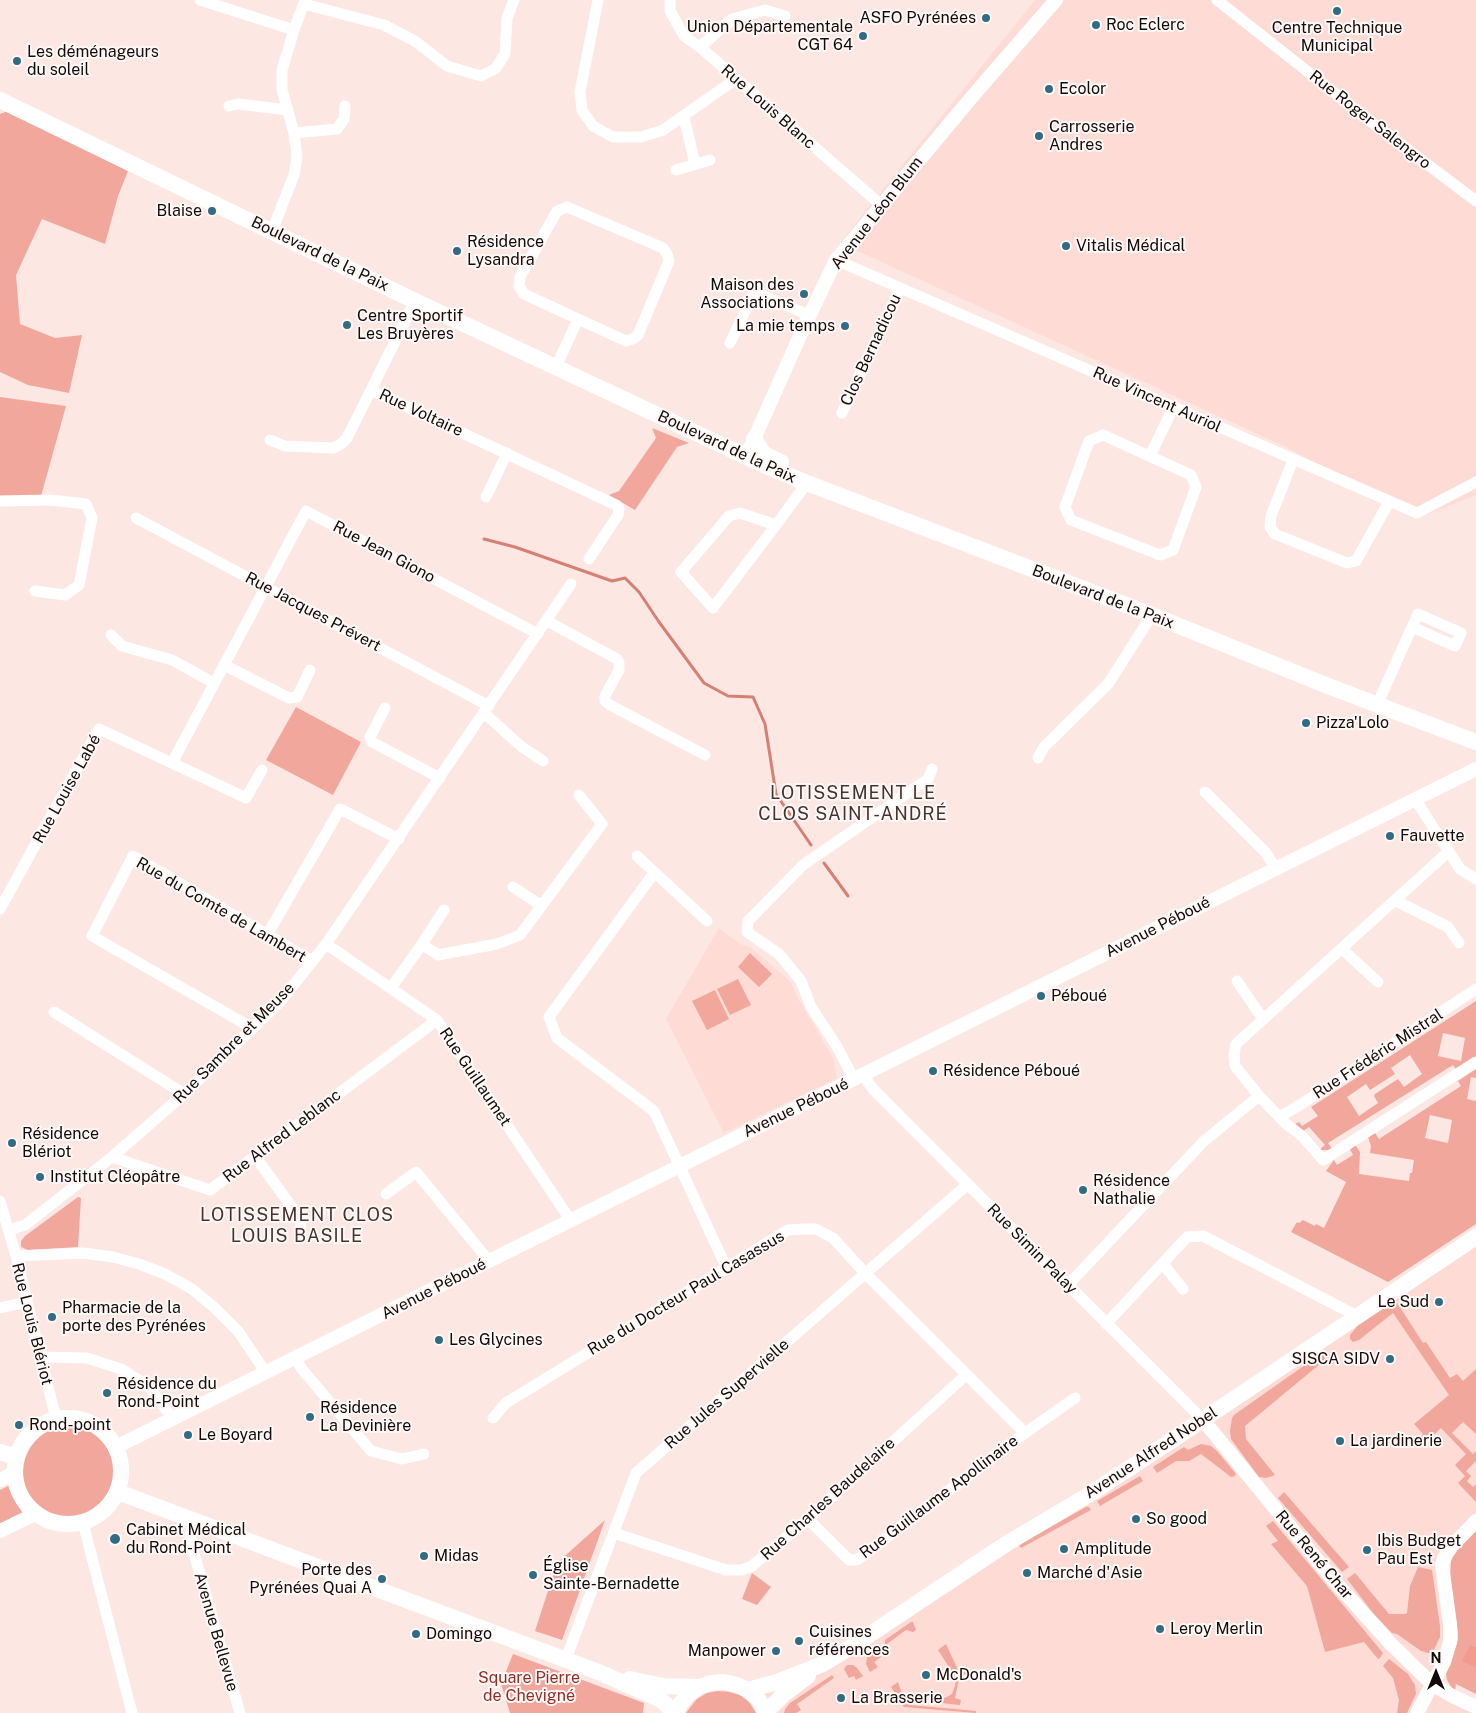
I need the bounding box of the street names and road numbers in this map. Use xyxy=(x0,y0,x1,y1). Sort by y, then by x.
street label: Rue Louis Blanc xyxy=(717,61,819,153)
street label: Rue Roger Salengro xyxy=(1305,67,1435,173)
street label: Avenue Léon Blum xyxy=(827,153,927,273)
street label: Boulevard de la Paix xyxy=(248,212,392,296)
street label: Clos Bernadicou xyxy=(837,291,905,409)
street label: Rue Vincent Auriol xyxy=(1090,363,1224,437)
street label: Rue Voltaire xyxy=(376,385,466,441)
street label: Boulevard de la Paix xyxy=(655,406,799,488)
street label: Rue Jean Giono xyxy=(330,517,438,587)
street label: Boulevard de la Paix xyxy=(1029,561,1177,633)
street label: Rue Jacques Prévert xyxy=(242,568,384,656)
street label: Rue Louise Labé xyxy=(29,731,105,847)
street label: Rue du Comte de Lambert xyxy=(133,853,309,967)
street label: Avenue Péboué xyxy=(1102,892,1214,962)
street label: Rue Sambre et Meuse xyxy=(169,978,299,1108)
street label: Rue Frédéric Mistral xyxy=(1309,1005,1447,1103)
street label: Rue Guillaumet xyxy=(435,1024,515,1130)
street label: Avenue Péboué xyxy=(740,1074,852,1142)
street label: Rue Alfred Leblanc xyxy=(219,1085,345,1187)
street label: Rue Simin Palay xyxy=(983,1200,1081,1298)
street label: Rue du Docteur Paul Casassus xyxy=(584,1227,788,1359)
street label: Avenue Péboué xyxy=(378,1254,490,1324)
street label: Rue Louis Blériot xyxy=(7,1261,57,1387)
street label: Rue Jules Supervielle xyxy=(661,1335,793,1453)
street label: Avenue Alfred Nobel xyxy=(1081,1403,1221,1503)
street label: Rue Guillaume Apollinaire xyxy=(856,1431,1022,1563)
street label: Rue Charles Baudelaire xyxy=(757,1434,899,1564)
street label: Rue René Char xyxy=(1271,1507,1357,1603)
street label: Avenue Bellevue xyxy=(190,1570,242,1694)

